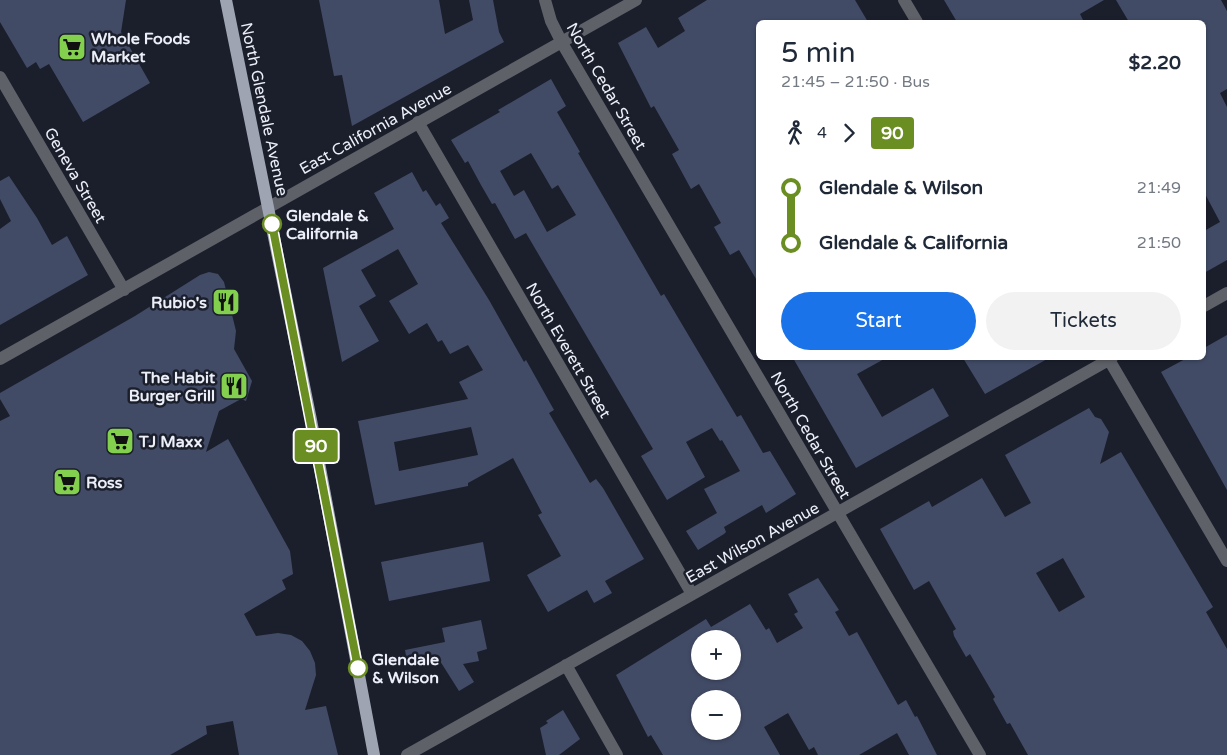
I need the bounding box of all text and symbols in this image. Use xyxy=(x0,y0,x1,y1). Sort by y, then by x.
street label: North Cedar Street xyxy=(562,19,651,154)
street label: North Glendale Avenue xyxy=(236,21,292,198)
place label: Whole Foods Market xyxy=(91,29,190,67)
supermarket icon: Whole Foods Market xyxy=(57,32,87,62)
text: 5 min xyxy=(781,36,856,70)
text: $2.20 xyxy=(1129,52,1181,74)
text: 21:45 – 21:50 · Bus xyxy=(781,72,930,92)
street label: East California Avenue xyxy=(296,79,455,179)
icon: walk xyxy=(781,119,809,147)
icon: forward xyxy=(835,119,863,147)
text: 90 xyxy=(881,122,904,144)
text: 4 xyxy=(817,123,827,143)
street label: Geneva Street xyxy=(40,124,111,227)
text: Glendale & Wilson xyxy=(819,177,983,199)
text: 21:49 xyxy=(1137,178,1181,198)
place label: Glendale & California xyxy=(286,206,369,244)
marker: Glendale & California xyxy=(262,214,282,234)
text: Glendale & California xyxy=(819,232,1008,254)
text: 21:50 xyxy=(1137,233,1181,253)
street label: North Everett Street xyxy=(521,279,615,422)
restaurant icon: Rubio's xyxy=(211,287,241,317)
button: Start xyxy=(781,292,976,350)
button: Tickets xyxy=(986,292,1181,350)
place label: Rubio's xyxy=(151,293,207,313)
place label: The Habit Burger Grill xyxy=(129,368,216,406)
street label: North Cedar Street xyxy=(766,368,855,503)
restaurant icon: The Habit Burger Grill xyxy=(219,371,249,401)
supermarket icon: TJ Maxx xyxy=(105,426,135,456)
line badge: 90 xyxy=(294,430,338,462)
place label: TJ Maxx xyxy=(138,432,203,452)
text: 90 xyxy=(305,435,327,457)
supermarket icon: Ross xyxy=(52,467,82,497)
place label: Ross xyxy=(86,473,123,493)
street label: East Wilson Avenue xyxy=(682,498,823,588)
map controls xyxy=(691,630,741,740)
button: + xyxy=(691,630,741,680)
place label: Glendale & Wilson xyxy=(372,650,439,688)
marker: Glendale & Wilson xyxy=(348,658,368,678)
button: − xyxy=(691,690,741,740)

